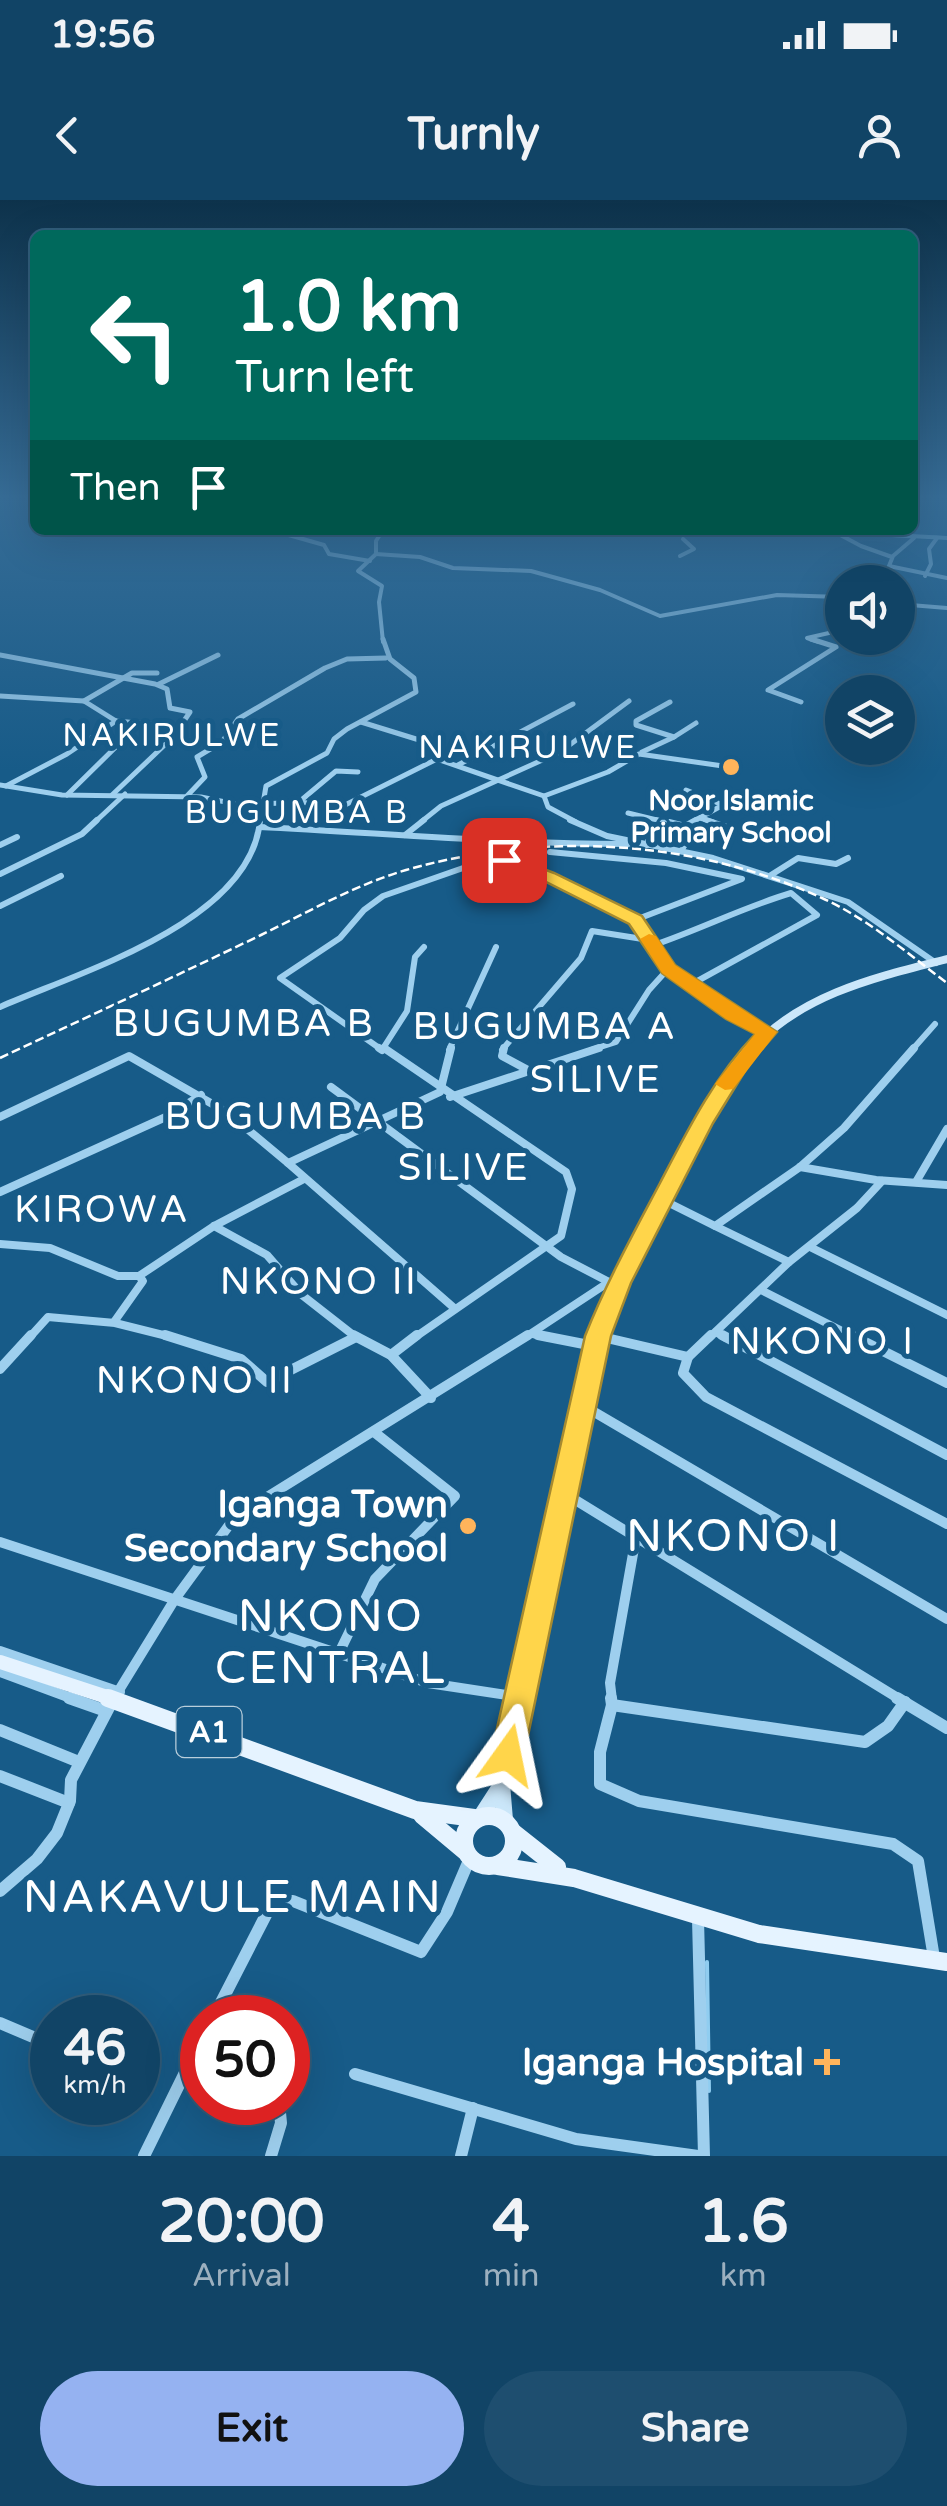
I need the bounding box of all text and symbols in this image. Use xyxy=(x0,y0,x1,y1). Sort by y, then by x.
text: 19:56 xyxy=(50,12,155,58)
icon: back xyxy=(40,108,95,163)
text: Turnly xyxy=(407,108,540,162)
icon: person xyxy=(852,108,907,163)
text: 1.0 km xyxy=(235,266,462,350)
icon: left xyxy=(70,270,200,400)
text: Turn left xyxy=(235,351,414,405)
icon: arrive xyxy=(181,460,236,515)
text: Then xyxy=(70,465,161,511)
map controls xyxy=(825,565,915,765)
button: sound xyxy=(825,565,915,655)
button: layers xyxy=(825,675,915,765)
district label: NAKIRULWE xyxy=(62,717,282,755)
district label: NAKIRULWE xyxy=(418,729,638,767)
marker: Noor Islamic Primary School xyxy=(720,756,742,778)
place label: Noor Islamic Primary School xyxy=(630,784,832,850)
district label: BUGUMBA B xyxy=(185,794,409,832)
pin xyxy=(462,818,547,903)
icon: arrive xyxy=(477,833,532,888)
district label: BUGUMBA B xyxy=(113,1001,375,1047)
district label: BUGUMBA A xyxy=(413,1004,677,1050)
district label: SILIVE xyxy=(530,1057,662,1103)
district label: BUGUMBA B xyxy=(165,1094,427,1140)
district label: SILIVE xyxy=(398,1145,530,1191)
district label: KIROWA xyxy=(14,1187,190,1233)
district label: NKONO II xyxy=(220,1259,418,1305)
district label: NKONO I xyxy=(730,1319,916,1365)
district label: NKONO II xyxy=(96,1358,294,1404)
place label: Iganga Town Secondary School xyxy=(124,1482,448,1572)
district label: NKONO I xyxy=(626,1510,842,1564)
marker: Iganga Town Secondary School xyxy=(457,1515,479,1537)
district label: NKONO CENTRAL xyxy=(215,1590,447,1696)
position arrow xyxy=(456,1703,560,1807)
road number: A1 xyxy=(176,1707,242,1757)
district label: NAKAVULE MAIN xyxy=(23,1871,443,1925)
speed limit sign: 50 xyxy=(180,1995,310,2125)
text: 46 xyxy=(64,2018,126,2078)
place label: Iganga Hospital xyxy=(522,2040,804,2086)
marker: Iganga Hospital xyxy=(814,2049,840,2075)
text: km/h xyxy=(64,2070,126,2100)
text: 20:00 xyxy=(158,2186,325,2258)
text: 4 xyxy=(492,2186,530,2258)
text: 1.6 xyxy=(698,2186,789,2258)
text: Arrival xyxy=(192,2257,291,2295)
text: min xyxy=(483,2257,540,2295)
text: km xyxy=(720,2257,767,2295)
button: Exit xyxy=(40,2371,464,2486)
button: Share xyxy=(484,2371,907,2486)

